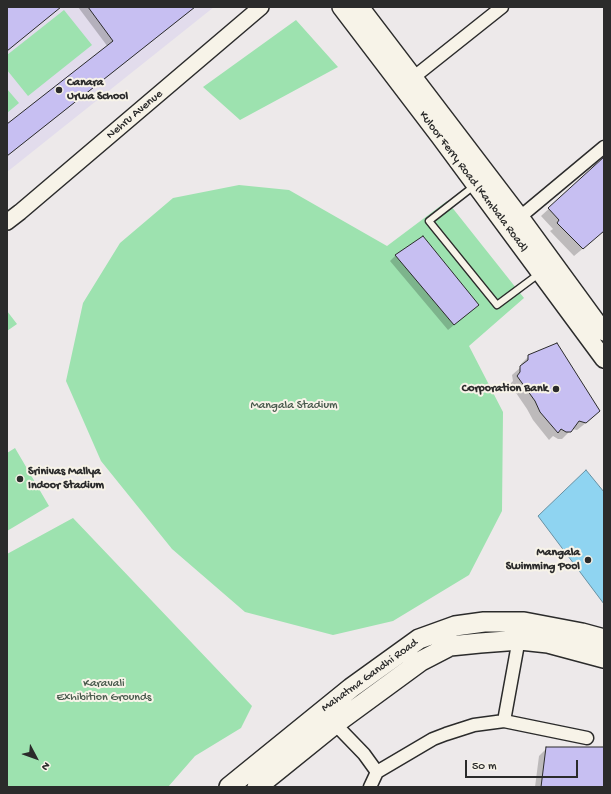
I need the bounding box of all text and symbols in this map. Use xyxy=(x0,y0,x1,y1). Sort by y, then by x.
place label: Canara Urwa School xyxy=(67,76,128,104)
marker: Canara Urwa School xyxy=(54,85,64,95)
street label: Nehru Avenue xyxy=(104,87,166,143)
street label: Kuloor Ferry Road (Kambala Road) xyxy=(415,109,531,255)
place label: Corporation Bank xyxy=(462,382,548,396)
marker: Corporation Bank xyxy=(551,384,561,394)
park label: Mangala Stadium xyxy=(250,399,338,413)
place label: Srinivas Mallya Indoor Stadium xyxy=(28,465,104,493)
marker: Srinivas Mallya Indoor Stadium xyxy=(15,474,25,484)
place label: Mangala Swimming Pool xyxy=(506,546,580,574)
marker: Mangala Swimming Pool xyxy=(583,555,593,565)
street label: Mahatma Gandhi Road xyxy=(319,636,421,716)
park label: Karavali Exhibition Grounds xyxy=(57,677,151,705)
north arrow xyxy=(16,738,56,778)
scale bar xyxy=(467,752,580,778)
text: N xyxy=(38,759,52,773)
text: 50 m xyxy=(472,760,497,774)

